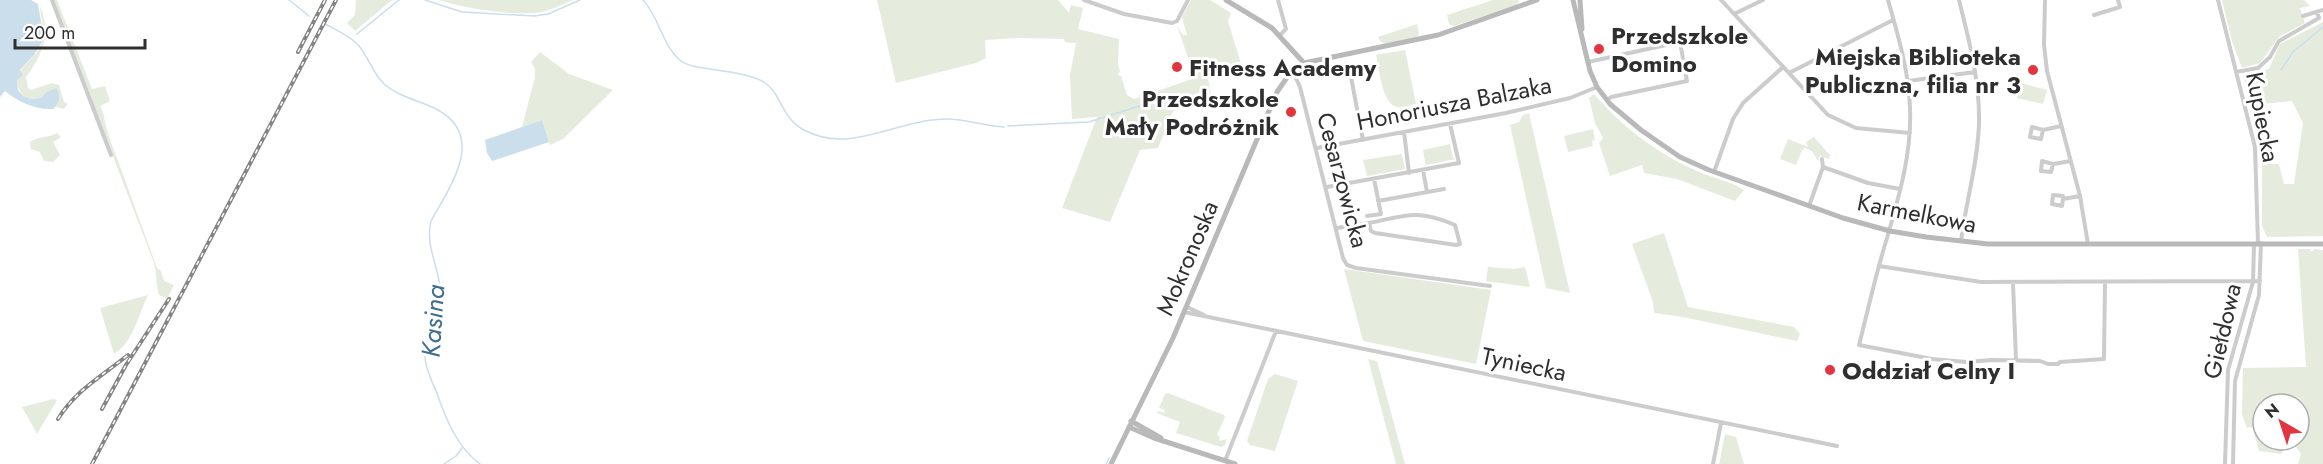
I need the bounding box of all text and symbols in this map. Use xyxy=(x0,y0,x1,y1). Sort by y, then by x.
scale bar xyxy=(15,12,146,50)
place label: Przedszkole Domino xyxy=(1611,18,1748,81)
text: 200 m xyxy=(24,20,75,46)
place label: Miejska Biblioteka Publiczna, filia nr 3 xyxy=(1805,39,2021,102)
marker: Przedszkole Domino xyxy=(1592,42,1606,56)
place label: Fitness Academy xyxy=(1189,50,1377,85)
marker: Fitness Academy xyxy=(1170,60,1184,74)
marker: Miejska Biblioteka Publiczna, filia nr 3 xyxy=(2026,63,2040,77)
street label: Honoriusza Balzaka xyxy=(1354,67,1554,139)
street label: Kupiecka xyxy=(2237,69,2289,165)
place label: Przedszkole Mały Podróżnik xyxy=(1105,81,1279,144)
marker: Przedszkole Mały Podróżnik xyxy=(1284,105,1298,119)
street label: Cesarzowicka xyxy=(1308,109,1378,251)
street label: Karmelkowa xyxy=(1854,184,1980,242)
street label: Mokronoska xyxy=(1147,195,1227,321)
street label: Giełdowa xyxy=(2194,280,2250,382)
water label: Kasina xyxy=(412,283,455,359)
street label: Tyniecka xyxy=(1478,338,1570,390)
place label: Oddział Celny I xyxy=(1842,353,2015,388)
marker: Oddział Celny I xyxy=(1823,363,1837,377)
north arrow xyxy=(2251,392,2311,452)
text: N xyxy=(2260,398,2284,424)

